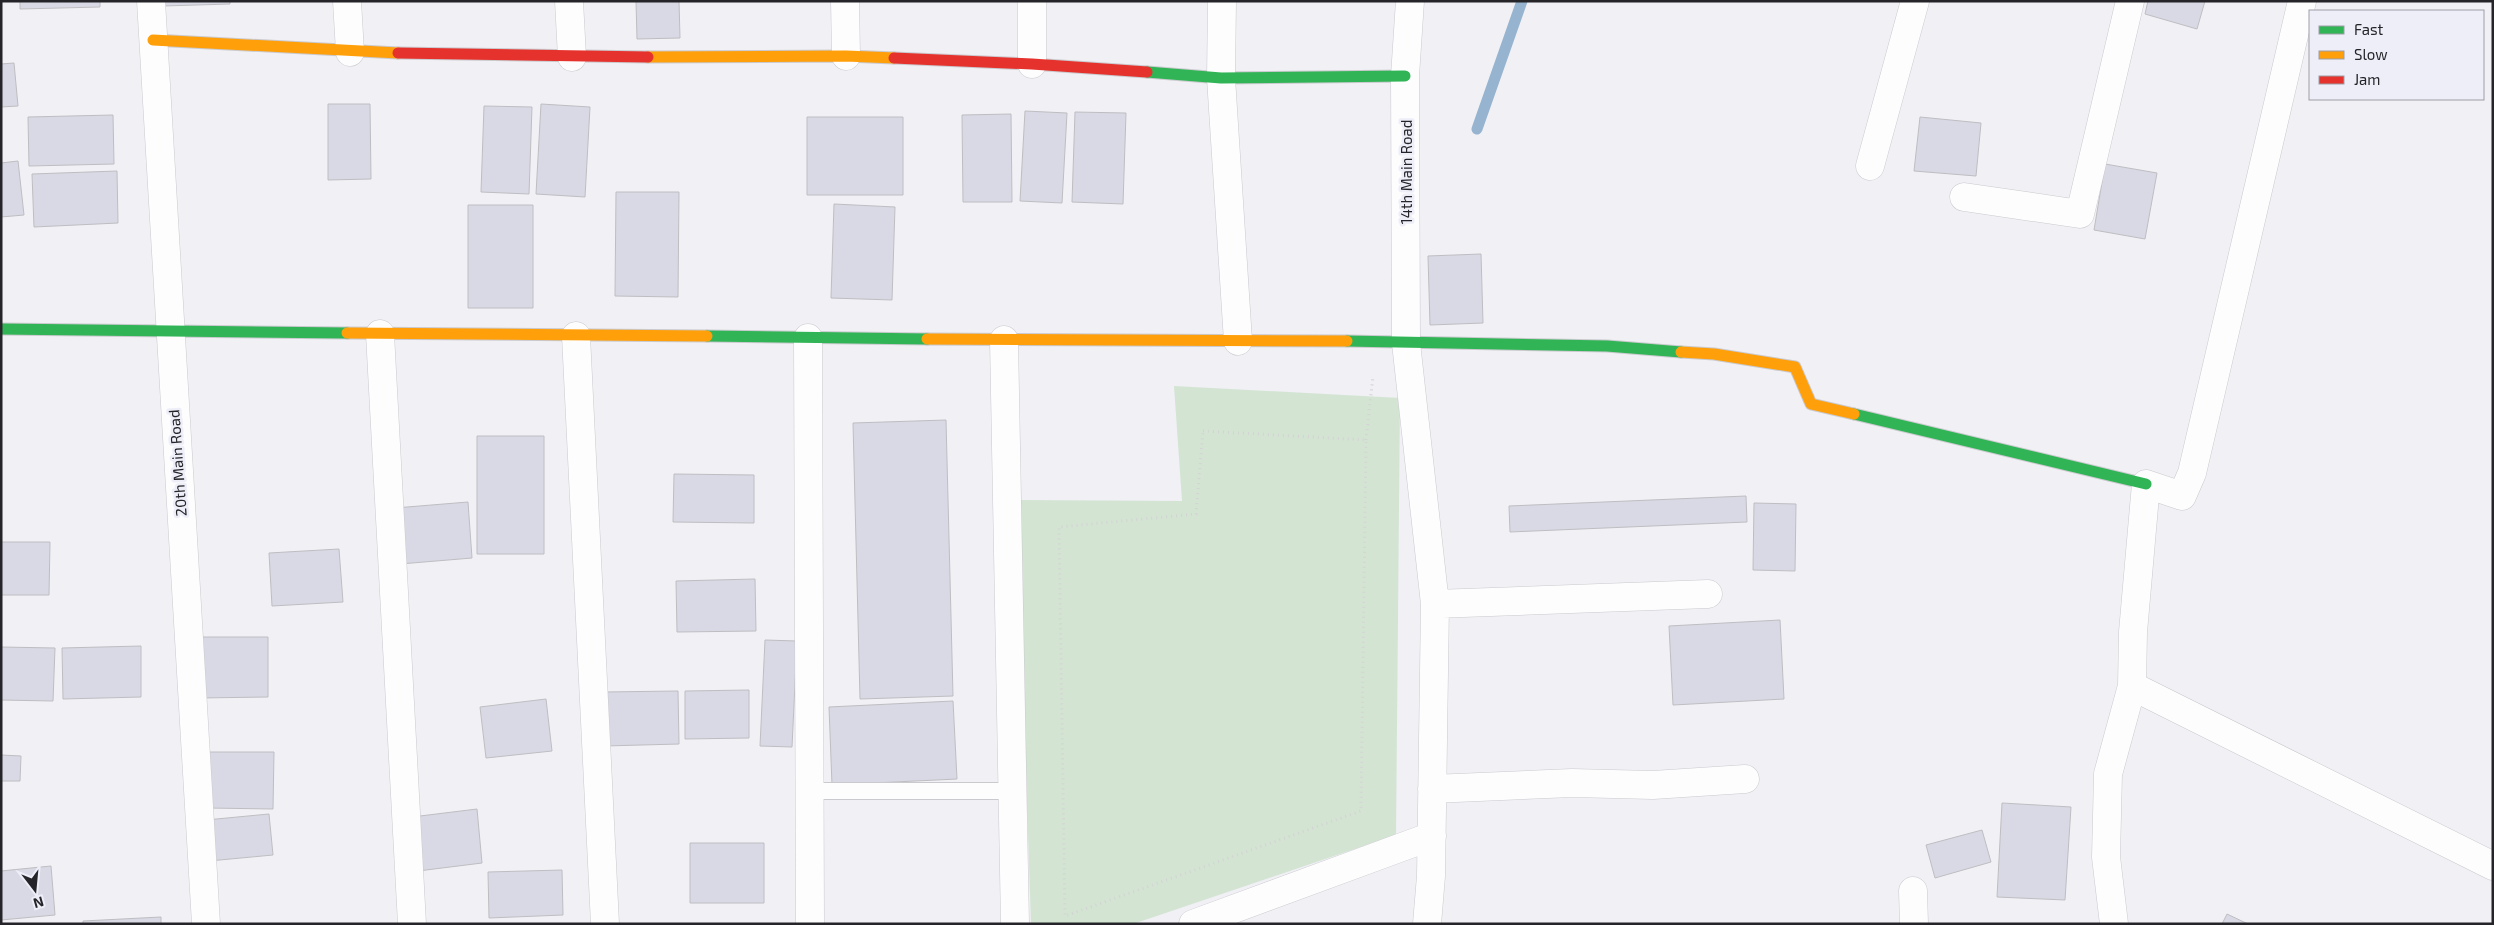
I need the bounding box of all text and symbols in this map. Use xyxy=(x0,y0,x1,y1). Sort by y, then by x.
legend xyxy=(2309,10,2484,100)
text: Fast xyxy=(2354,20,2384,38)
text: Slow xyxy=(2354,45,2388,63)
text: Jam xyxy=(2354,70,2380,88)
street label: 14th Main Road xyxy=(1397,120,1415,224)
street label: 20th Main Road xyxy=(164,409,190,517)
north arrow xyxy=(10,865,60,915)
text: N xyxy=(32,893,46,913)

